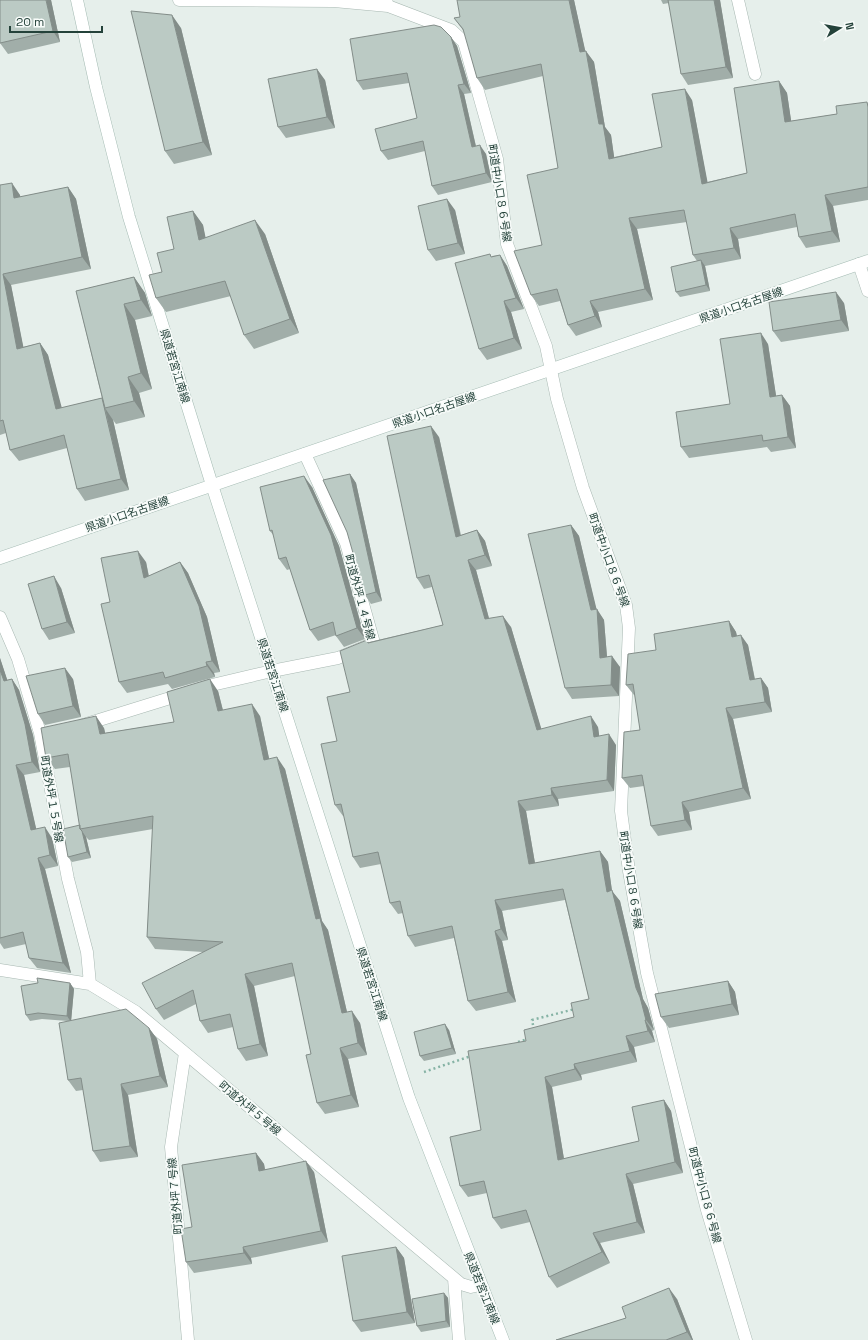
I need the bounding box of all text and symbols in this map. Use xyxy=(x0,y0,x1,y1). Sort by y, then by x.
scale bar xyxy=(10,8,102,34)
north arrow xyxy=(820,8,860,48)
text: 20 m xyxy=(16,14,44,30)
text: N xyxy=(842,21,857,31)
street label: 町道中小口８６号線 xyxy=(485,143,515,243)
street label: 県道小口名古屋線 xyxy=(697,284,785,326)
street label: 県道若宮江南線 xyxy=(157,327,193,405)
street label: 県道小口名古屋線 xyxy=(390,389,478,431)
street label: 県道小口名古屋線 xyxy=(83,493,171,535)
street label: 町道中小口８６号線 xyxy=(585,511,633,609)
street label: 町道外坪１４号線 xyxy=(342,553,378,641)
street label: 県道若宮江南線 xyxy=(254,636,292,714)
street label: 町道外坪１５号線 xyxy=(37,754,67,844)
street label: 町道中小口８６号線 xyxy=(616,830,646,930)
street label: 県道若宮江南線 xyxy=(353,945,391,1023)
street label: 町道外坪５号線 xyxy=(216,1078,284,1138)
street label: 町道中小口８６号線 xyxy=(685,1145,725,1245)
street label: 町道外坪７号線 xyxy=(165,1157,185,1235)
street label: 県道若宮江南線 xyxy=(461,1250,503,1326)

